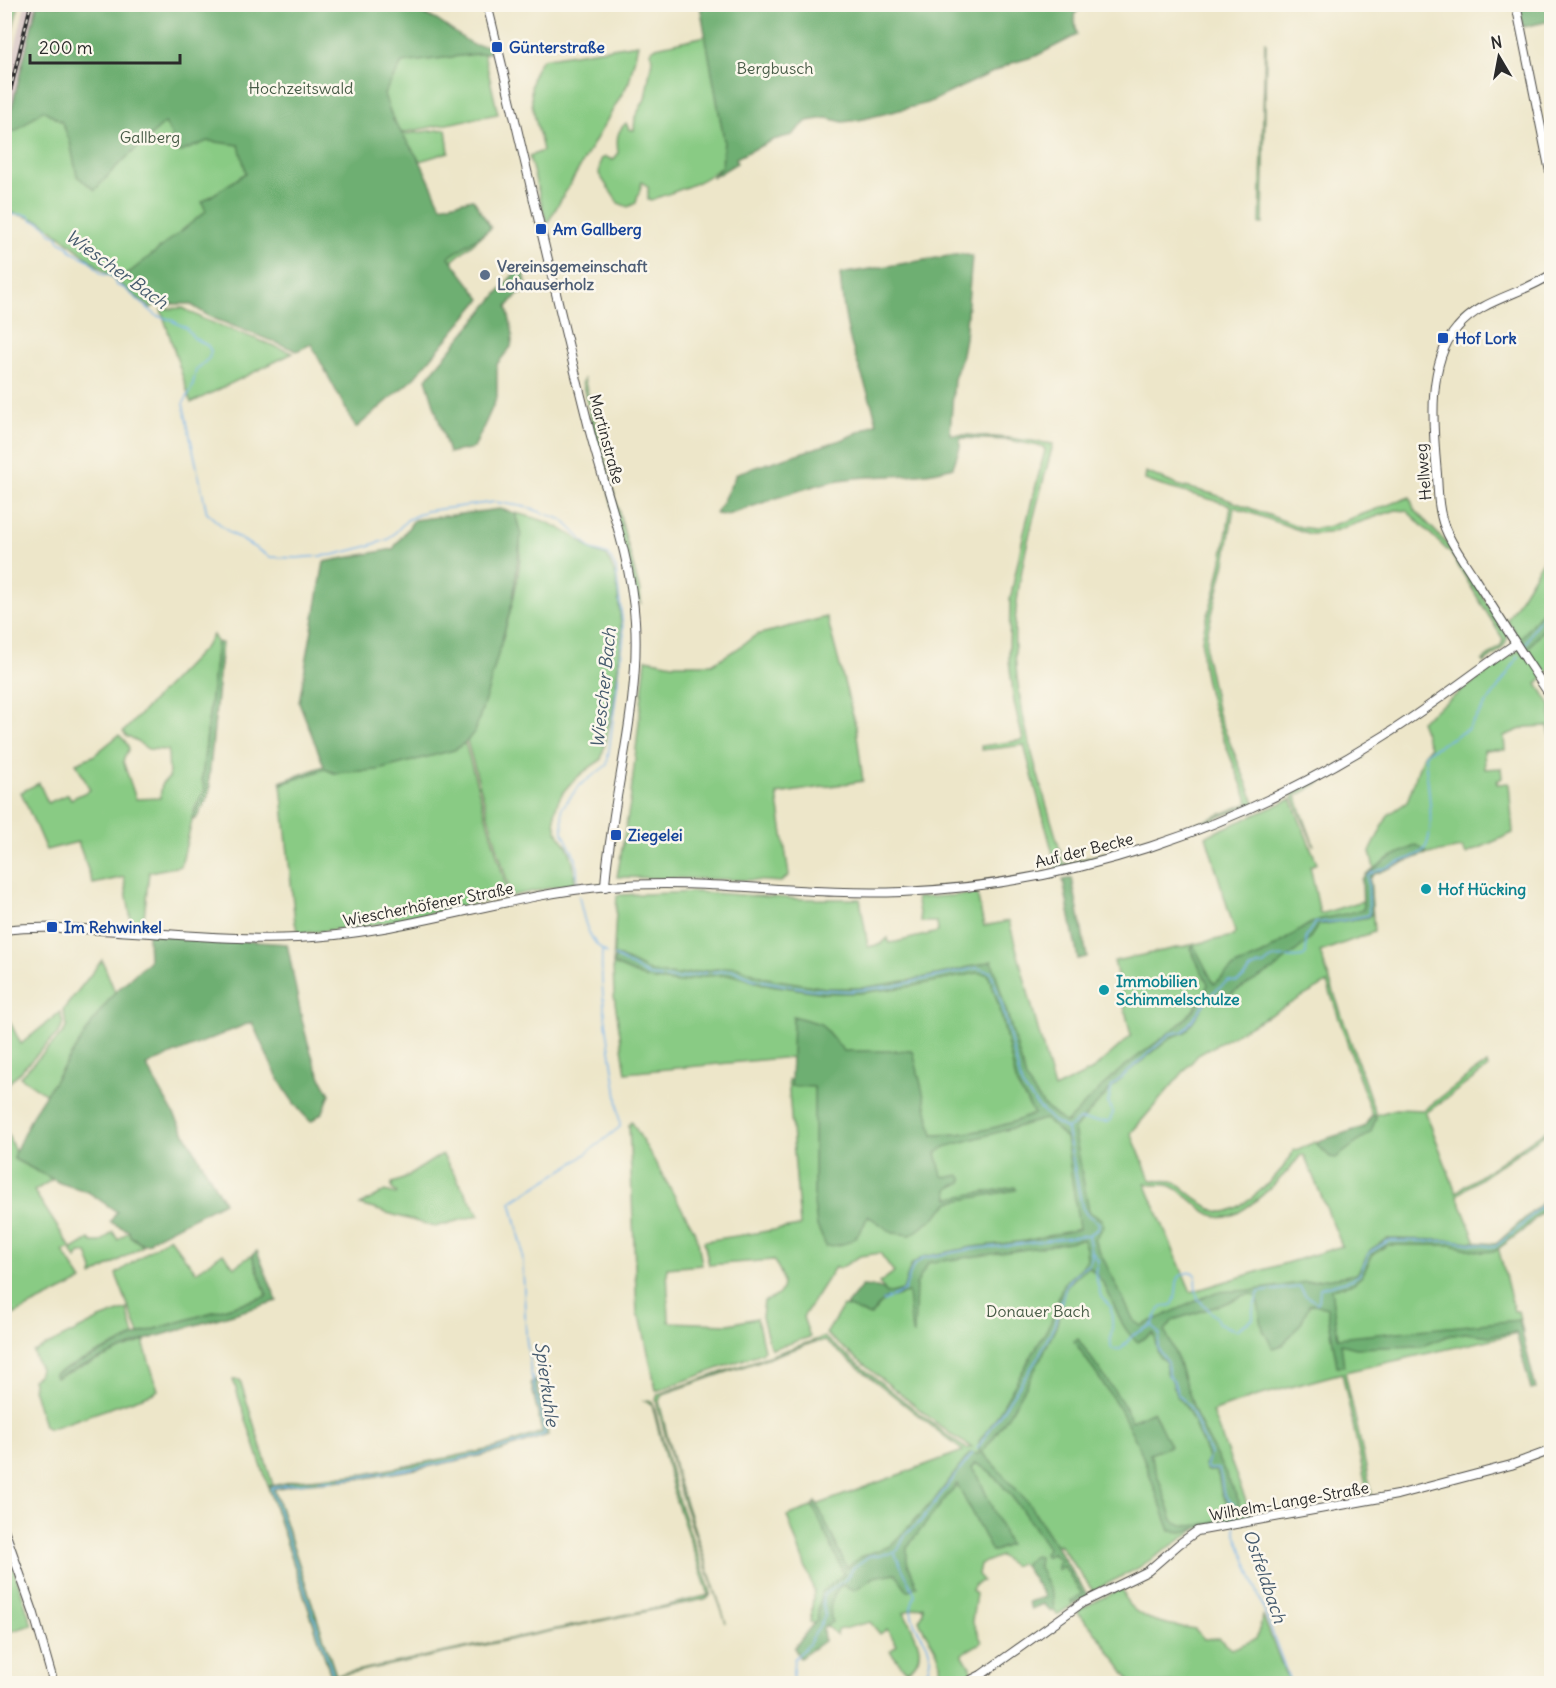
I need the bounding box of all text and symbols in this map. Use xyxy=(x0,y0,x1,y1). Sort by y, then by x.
scale bar xyxy=(30,27,180,65)
north arrow xyxy=(1469,27,1529,87)
text: N xyxy=(1489,31,1504,53)
text: 200 m xyxy=(39,36,93,59)
place label: Günterstraße xyxy=(509,37,605,57)
marker: Günterstraße xyxy=(490,40,504,54)
park label: Bergbusch xyxy=(736,58,814,78)
park label: Hochzeitswald xyxy=(249,78,353,98)
park label: Gallberg xyxy=(120,127,180,147)
place label: Am Gallberg xyxy=(553,219,642,240)
marker: Am Gallberg xyxy=(534,222,548,236)
water label: Wiescher Bach xyxy=(61,224,173,314)
place label: Vereinsgemeinschaft Lohauserholz xyxy=(497,256,648,294)
marker: Vereinsgemeinschaft Lohauserholz xyxy=(478,268,492,282)
place label: Hof Lork xyxy=(1455,328,1517,348)
marker: Hof Lork xyxy=(1436,331,1450,345)
street label: Martinstraße xyxy=(585,392,629,486)
street label: Hellweg xyxy=(1411,443,1435,501)
water label: Wiescher Bach xyxy=(585,626,621,749)
place label: Ziegelei xyxy=(628,825,683,846)
marker: Ziegelei xyxy=(609,828,623,842)
street label: Auf der Becke xyxy=(1033,828,1135,872)
street label: Wiescherhöfener Straße xyxy=(341,878,515,930)
place label: Hof Hücking xyxy=(1438,879,1526,900)
marker: Hof Hücking xyxy=(1419,882,1433,896)
place label: Im Rehwinkel xyxy=(64,917,162,937)
marker: Im Rehwinkel xyxy=(45,920,59,934)
place label: Immobilien Schimmelschulze xyxy=(1116,971,1240,1009)
marker: Immobilien Schimmelschulze xyxy=(1097,983,1111,997)
park label: Donauer Bach xyxy=(986,1301,1090,1321)
water label: Spierkuhle xyxy=(530,1340,564,1429)
street label: Wilhelm-Lange-Straße xyxy=(1208,1477,1370,1525)
water label: Ostfeldbach xyxy=(1238,1526,1292,1626)

